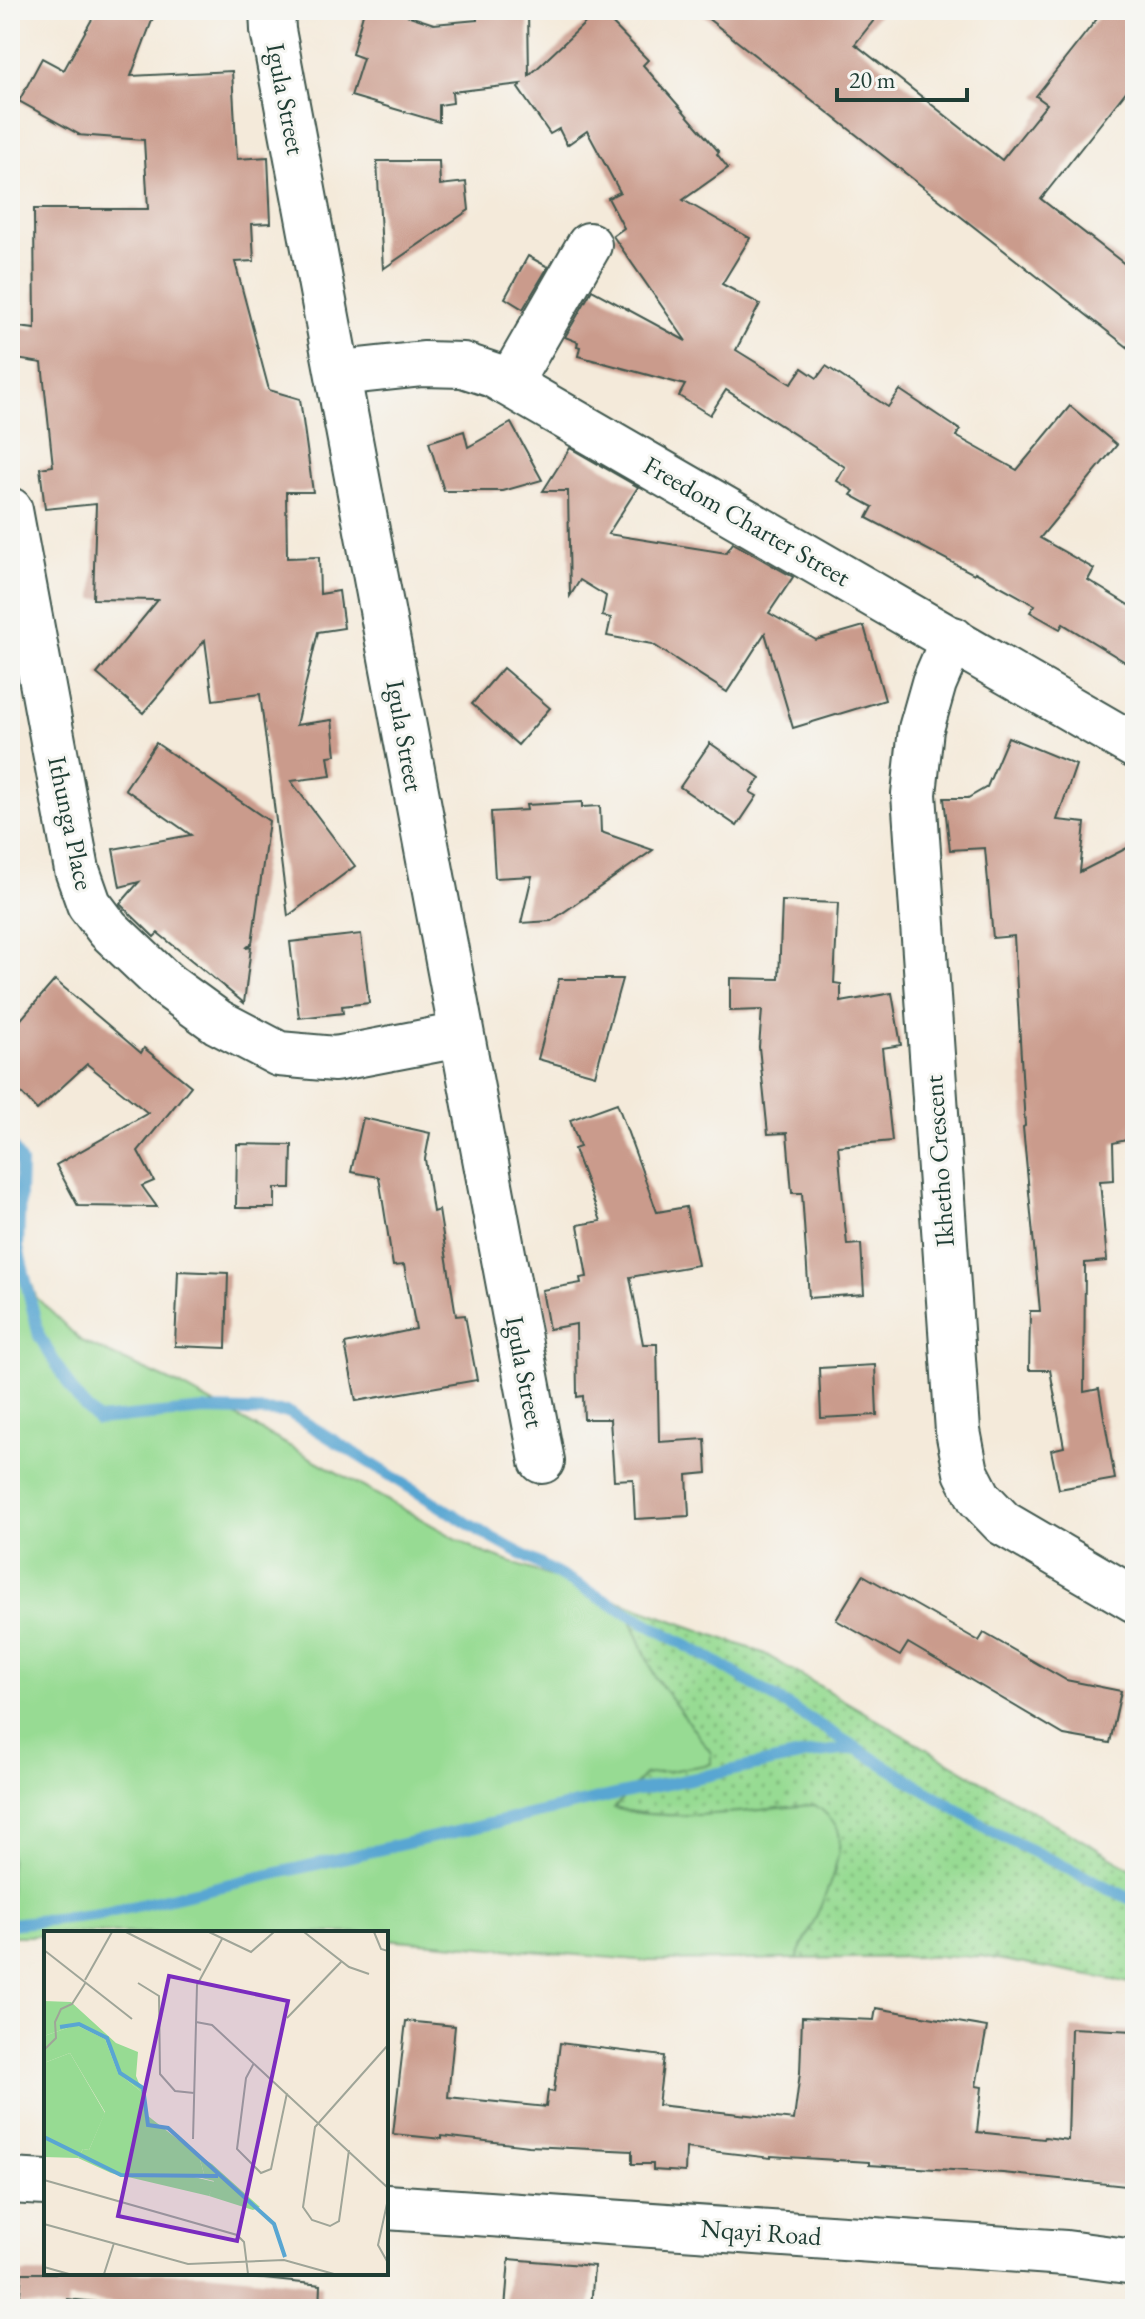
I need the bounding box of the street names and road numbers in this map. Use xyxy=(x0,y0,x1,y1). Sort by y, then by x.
street label: Igula Street xyxy=(259,40,313,158)
street label: Freedom Charter Street xyxy=(637,448,857,594)
street label: Igula Street xyxy=(378,678,432,794)
street label: Ithunga Place xyxy=(40,753,102,893)
street label: Ikhetho Crescent xyxy=(916,1074,962,1248)
street label: Igula Street xyxy=(498,1313,552,1431)
street label: Nqayi Road xyxy=(699,2211,824,2253)

